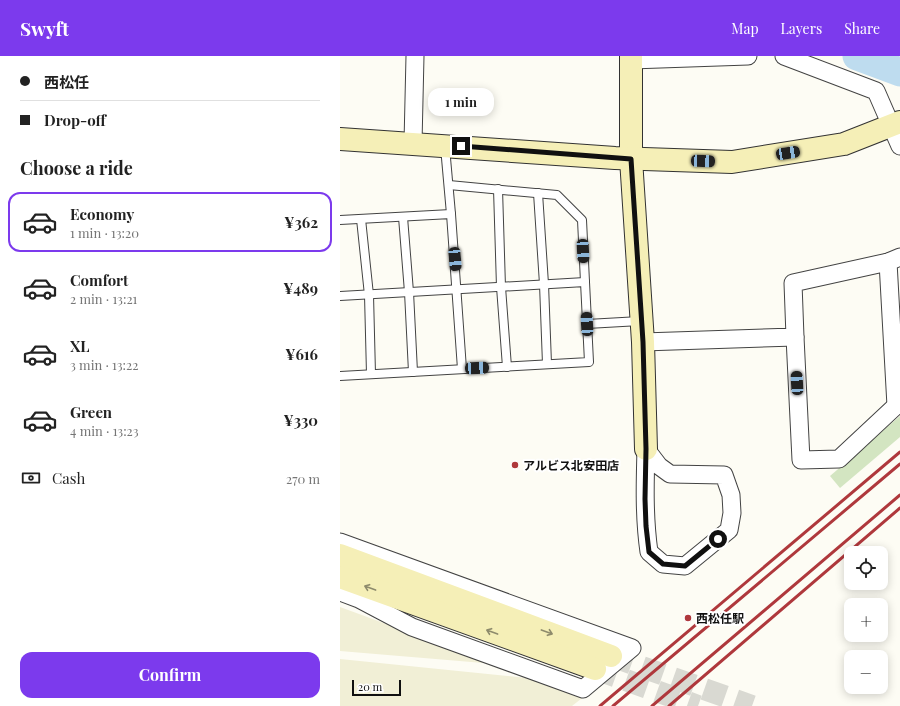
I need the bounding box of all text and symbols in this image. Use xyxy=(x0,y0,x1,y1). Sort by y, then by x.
text: Swyft xyxy=(20,15,69,41)
text: Map xyxy=(731,19,759,38)
text: Layers xyxy=(781,19,822,38)
text: Share xyxy=(844,19,880,38)
text: 西松任 xyxy=(44,72,89,92)
callout: 1 min xyxy=(428,88,494,116)
text: 1 min xyxy=(445,93,477,110)
text: Drop-off xyxy=(44,110,106,130)
route end xyxy=(452,137,470,155)
car xyxy=(775,145,801,161)
car xyxy=(691,155,715,167)
text: Choose a ride xyxy=(20,156,133,180)
icon: car xyxy=(22,204,58,240)
text: Economy xyxy=(70,204,134,224)
text: ¥362 xyxy=(284,212,318,232)
text: 1 min · 13:20 xyxy=(70,224,139,241)
car xyxy=(576,239,590,263)
car xyxy=(448,247,462,271)
icon: car xyxy=(22,270,58,306)
text: Comfort xyxy=(70,270,128,290)
text: ¥489 xyxy=(283,278,318,298)
text: 2 min · 13:21 xyxy=(70,290,137,307)
car xyxy=(580,312,594,336)
icon: car xyxy=(22,336,58,372)
text: XL xyxy=(70,336,90,356)
text: ¥616 xyxy=(285,344,318,364)
text: 3 min · 13:22 xyxy=(70,356,138,373)
car xyxy=(465,361,489,375)
car xyxy=(790,371,804,395)
icon: car xyxy=(22,402,58,438)
text: Green xyxy=(70,402,112,422)
text: ¥330 xyxy=(284,410,318,430)
text: 4 min · 13:23 xyxy=(70,422,139,439)
place label: アルビス北安田店 xyxy=(523,457,619,473)
marker: アルビス北安田店 xyxy=(510,460,520,470)
icon: cash xyxy=(20,467,42,489)
text: Cash xyxy=(52,468,85,488)
text: 270 m xyxy=(286,470,320,487)
route start xyxy=(709,530,727,548)
map controls xyxy=(844,546,888,694)
button: locate xyxy=(844,546,888,590)
one-way arrow xyxy=(364,584,377,591)
button: + xyxy=(844,598,888,642)
place label: 西松任駅 xyxy=(696,610,744,626)
marker: 西松任駅 xyxy=(683,613,693,623)
one-way arrow xyxy=(486,628,499,635)
one-way arrow xyxy=(540,629,553,636)
button: − xyxy=(844,650,888,694)
button: Confirm xyxy=(20,652,320,698)
scale bar xyxy=(352,678,401,697)
text: 20 m xyxy=(358,679,382,694)

